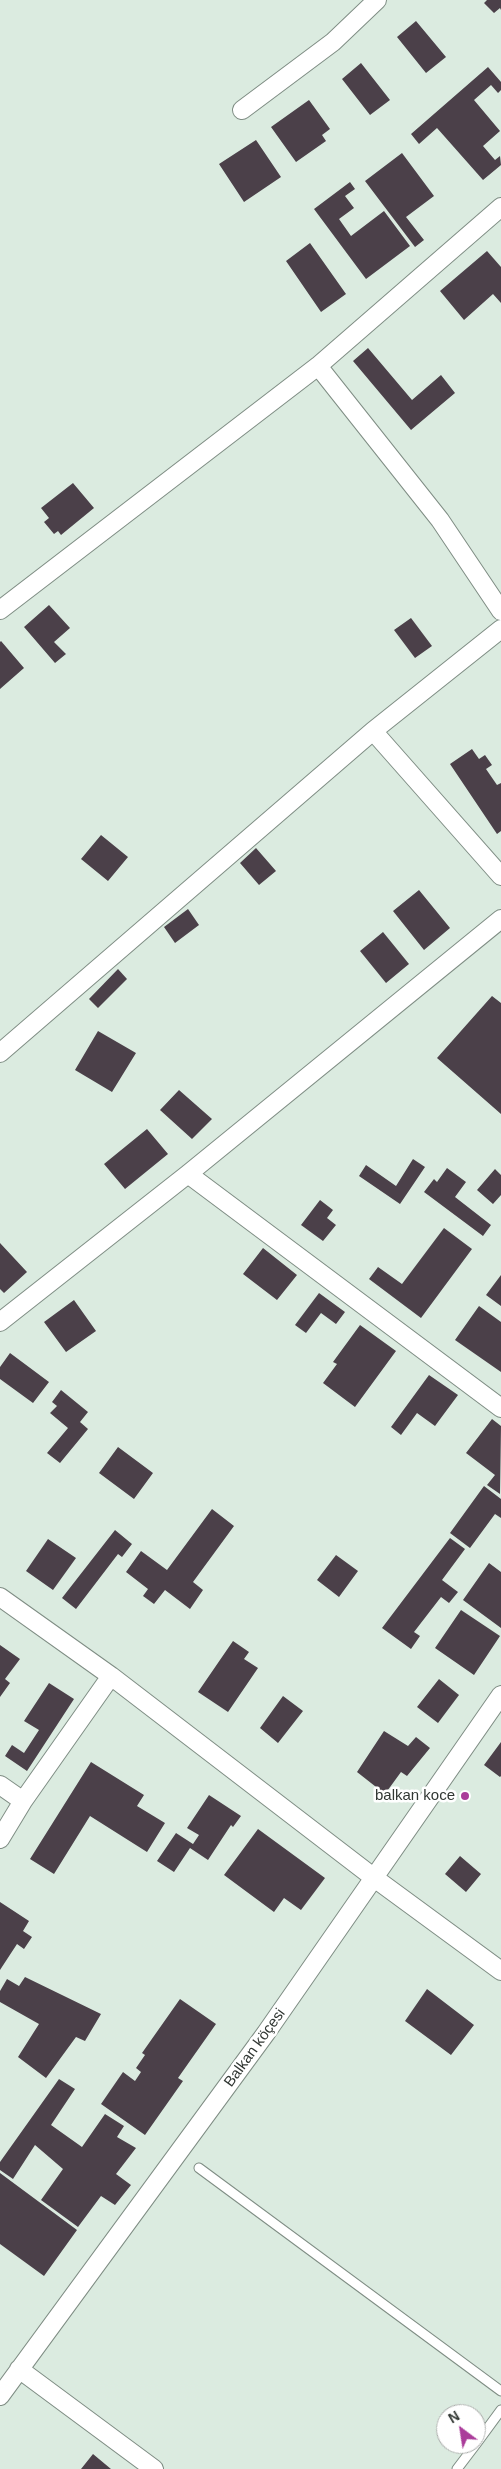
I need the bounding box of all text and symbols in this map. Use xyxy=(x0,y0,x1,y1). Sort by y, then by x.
place label: balkan koce xyxy=(375,1787,455,1805)
marker: balkan koce xyxy=(459,1790,471,1802)
street label: Balkan köçesi xyxy=(221,2005,289,2091)
north arrow xyxy=(436,2404,486,2454)
text: N xyxy=(445,2408,462,2426)

